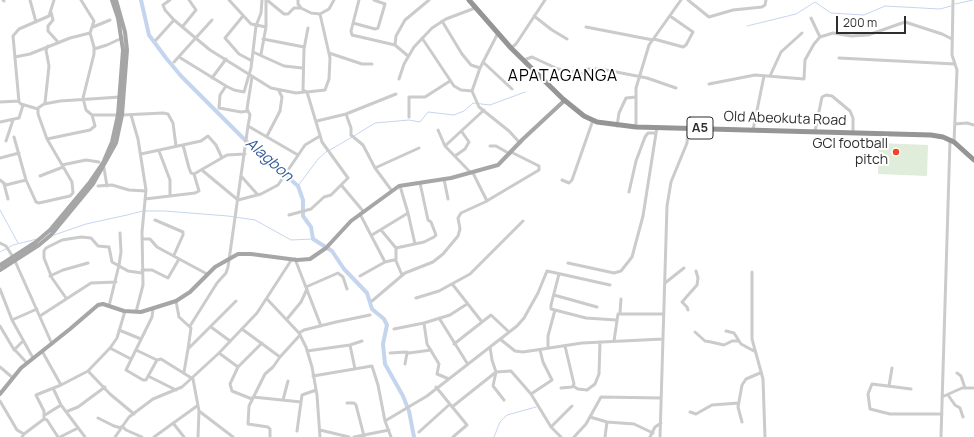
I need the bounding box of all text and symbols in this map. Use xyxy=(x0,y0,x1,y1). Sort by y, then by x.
scale bar xyxy=(838,8,908,34)
text: 200 m xyxy=(843,14,877,31)
district label: APATAGANGA xyxy=(508,67,618,87)
street label: Old Abeokuta Road xyxy=(723,108,847,130)
road number: A5 xyxy=(687,117,713,139)
water label: Alagbon xyxy=(242,135,296,185)
place label: GCI football pitch xyxy=(813,136,888,168)
marker: GCI football pitch xyxy=(891,147,901,157)

